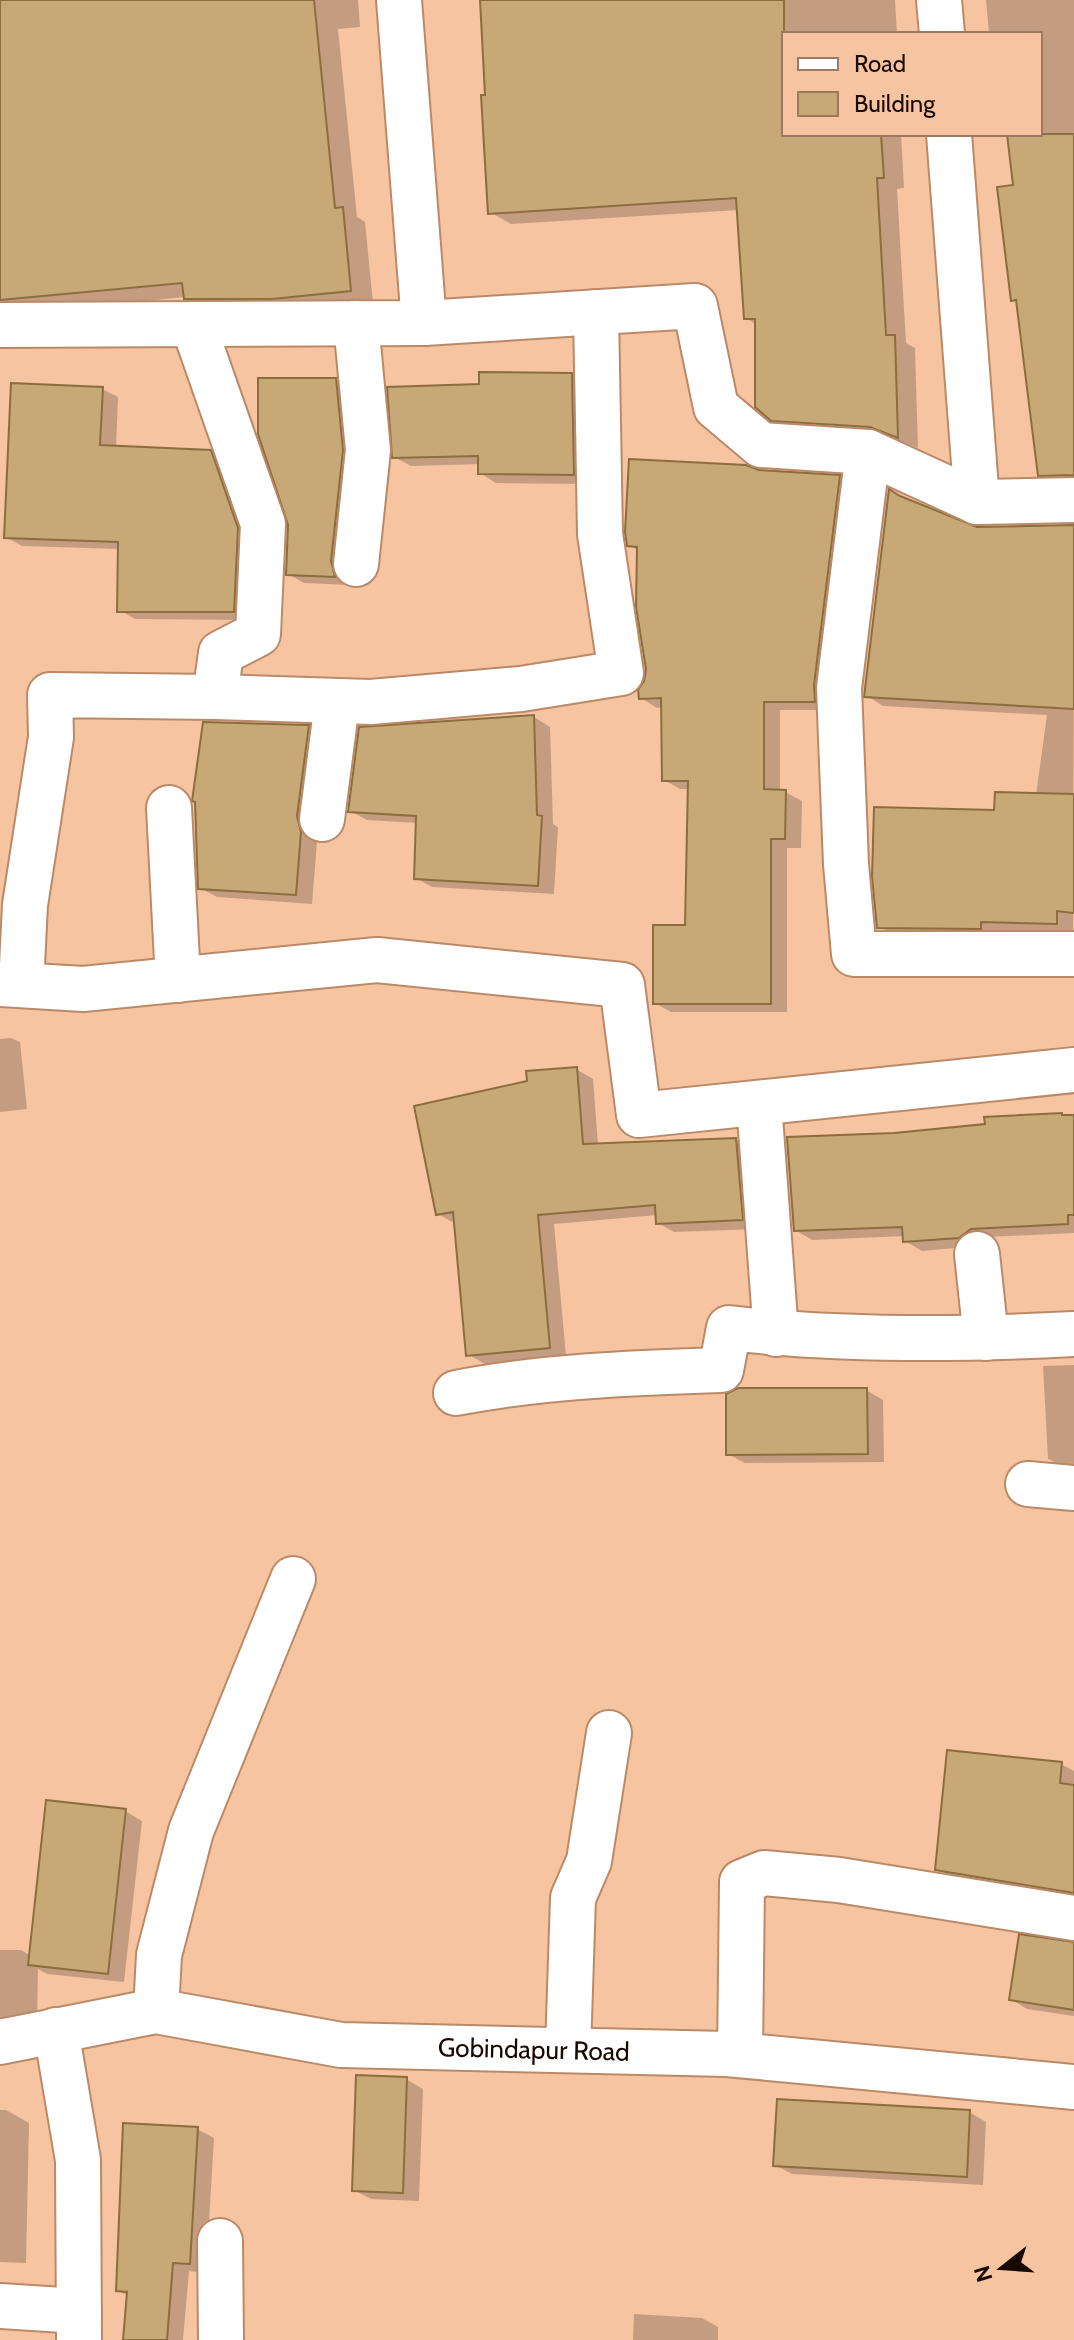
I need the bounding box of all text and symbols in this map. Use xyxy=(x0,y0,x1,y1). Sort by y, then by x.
legend xyxy=(782,32,1042,136)
text: Road xyxy=(854,49,906,78)
text: Building xyxy=(854,89,936,118)
street label: Gobindapur Road xyxy=(438,2031,630,2068)
north arrow xyxy=(962,2228,1042,2308)
text: N xyxy=(968,2262,999,2285)

